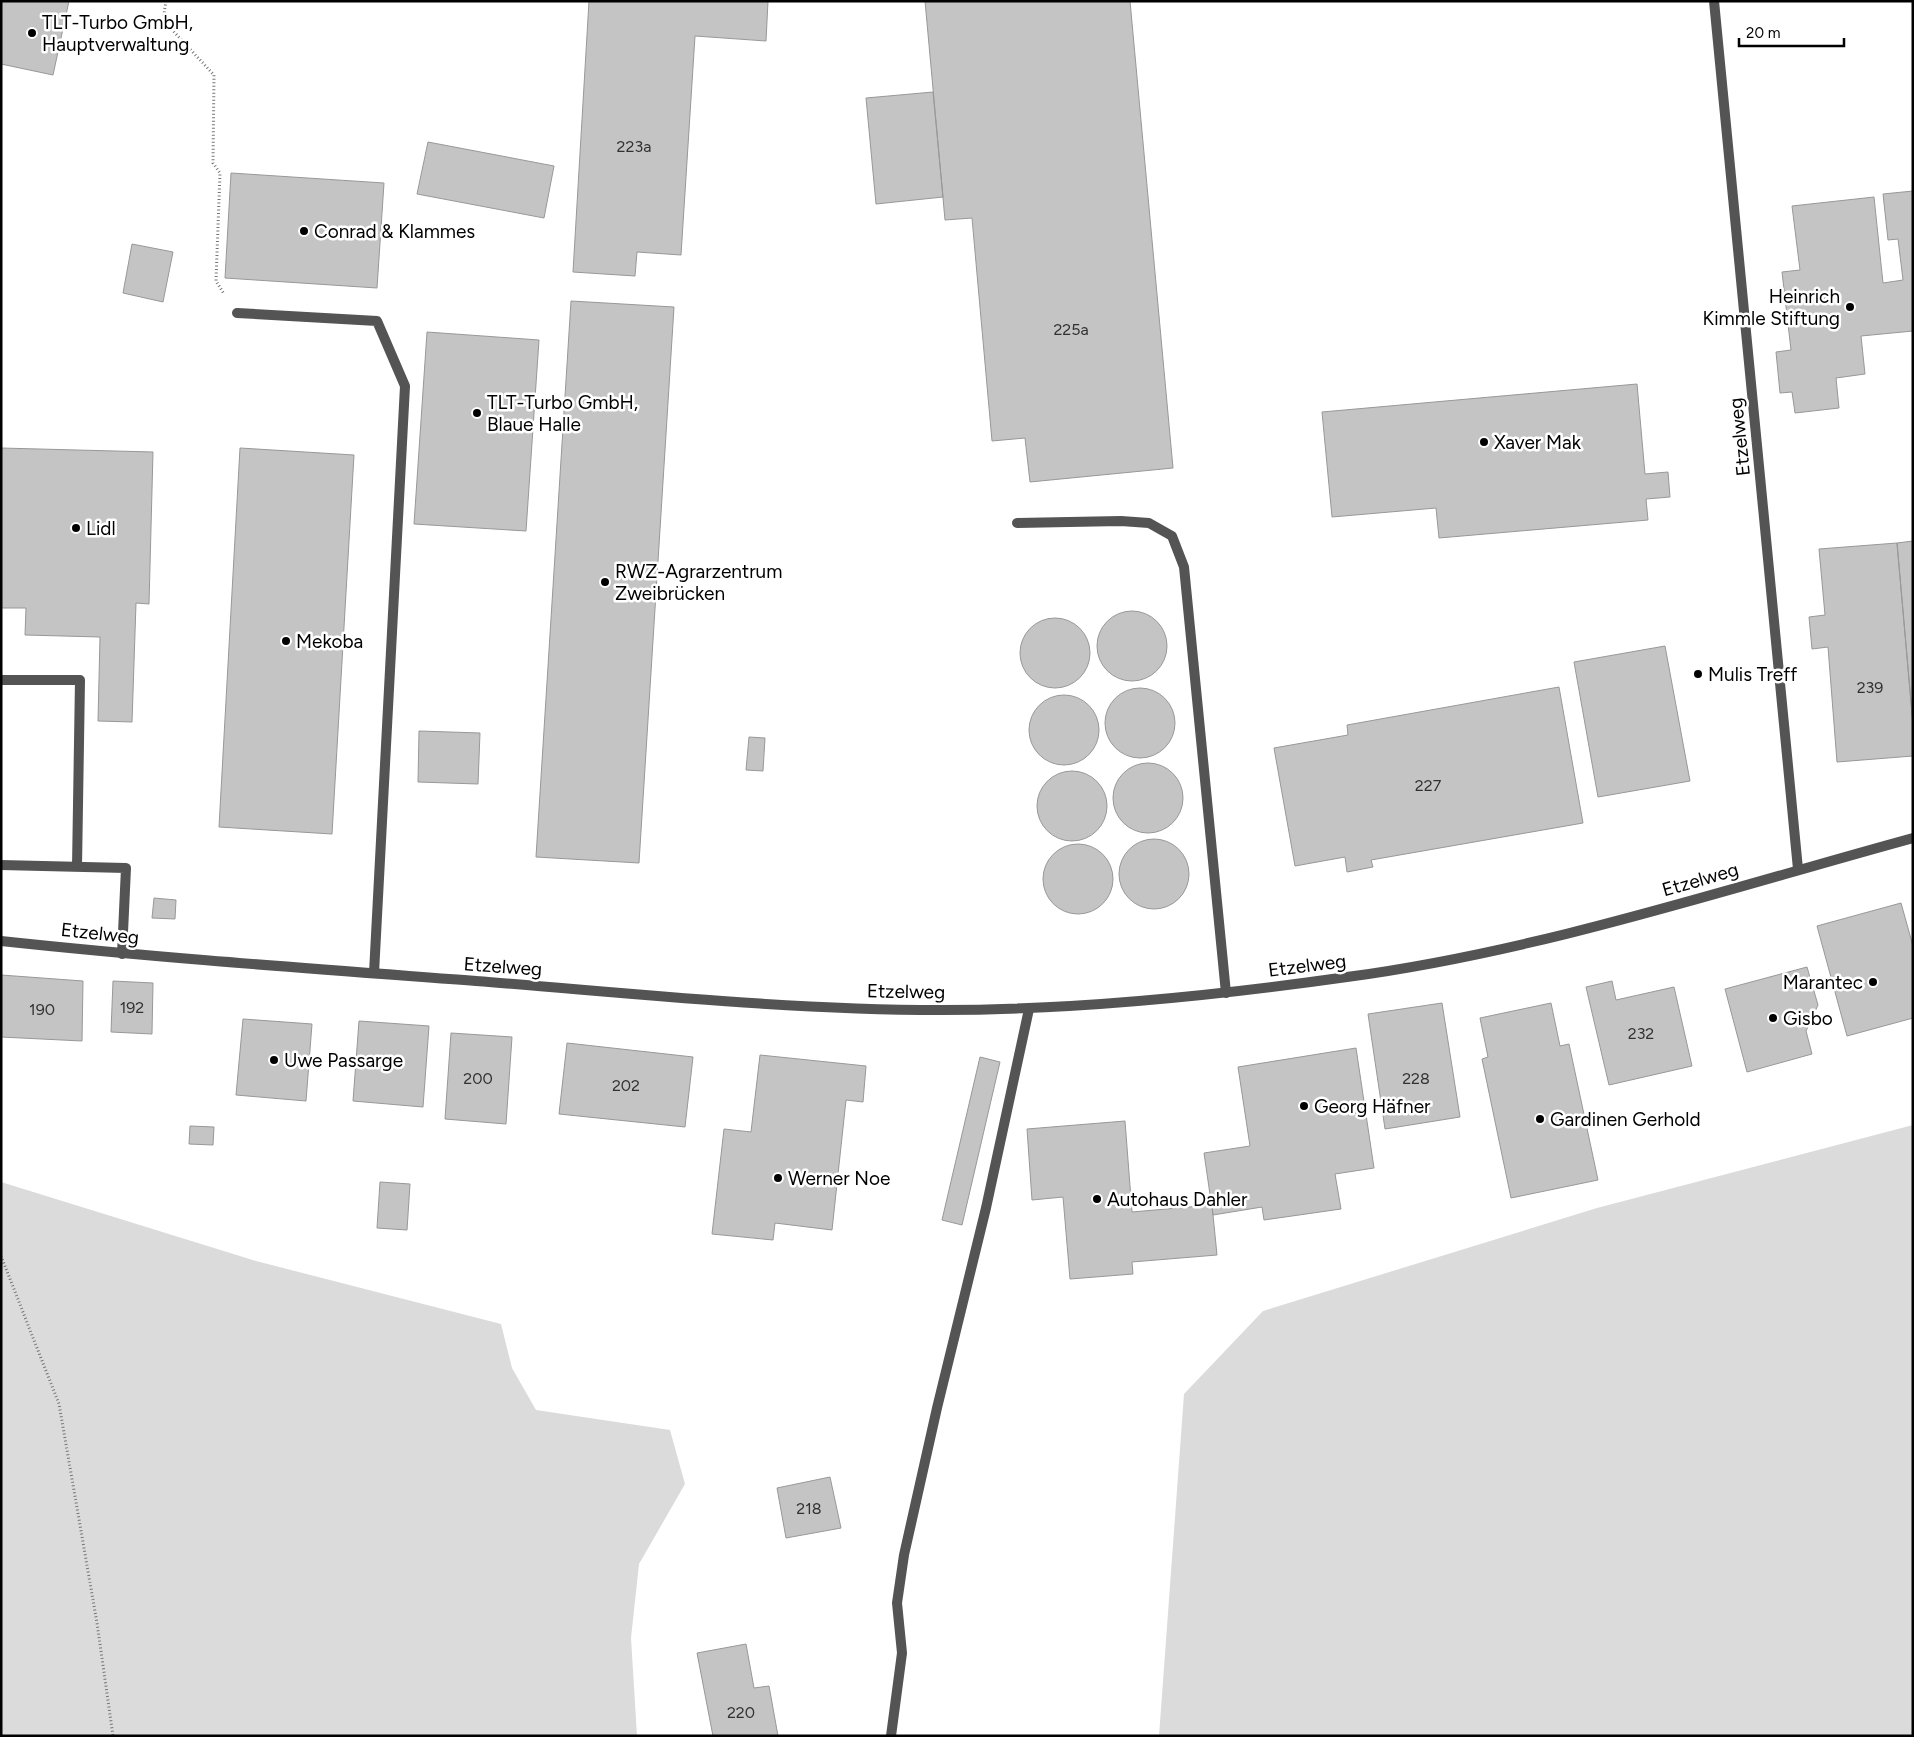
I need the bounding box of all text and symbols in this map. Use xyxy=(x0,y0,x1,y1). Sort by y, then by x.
place label: TLT-Turbo GmbH, Hauptverwaltung xyxy=(42,11,193,56)
scale bar xyxy=(1739,15,1844,47)
text: 20 m xyxy=(1746,24,1780,42)
marker: TLT-Turbo GmbH, Hauptverwaltung xyxy=(26,27,38,39)
house number: 223a xyxy=(617,137,651,156)
place label: Conrad & Klammes xyxy=(314,220,475,243)
marker: Conrad & Klammes xyxy=(298,225,310,237)
place label: Heinrich Kimmle Stiftung xyxy=(1703,285,1840,330)
marker: Heinrich Kimmle Stiftung xyxy=(1844,301,1856,313)
house number: 225a xyxy=(1053,320,1089,339)
place label: TLT-Turbo GmbH, Blaue Halle xyxy=(487,391,638,436)
street label: Etzelweg xyxy=(1724,397,1755,477)
marker: TLT-Turbo GmbH, Blaue Halle xyxy=(471,407,483,419)
place label: Xaver Mak xyxy=(1494,431,1582,454)
marker: Xaver Mak xyxy=(1478,436,1490,448)
place label: Lidl xyxy=(86,517,116,540)
marker: Lidl xyxy=(70,522,82,534)
place label: RWZ-Agrarzentrum Zweibrücken xyxy=(615,560,782,605)
marker: RWZ-Agrarzentrum Zweibrücken xyxy=(599,576,611,588)
place label: Mekoba xyxy=(296,630,363,653)
marker: Mekoba xyxy=(280,635,292,647)
place label: Mulis Treff xyxy=(1708,663,1797,686)
marker: Mulis Treff xyxy=(1692,668,1704,680)
house number: 239 xyxy=(1857,678,1883,697)
house number: 227 xyxy=(1415,776,1442,795)
street label: Etzelweg xyxy=(1659,858,1741,901)
street label: Etzelweg xyxy=(60,918,140,949)
street label: Etzelweg xyxy=(1267,949,1347,982)
street label: Etzelweg xyxy=(463,952,543,981)
place label: Marantec xyxy=(1783,971,1863,994)
marker: Marantec xyxy=(1867,976,1879,988)
street label: Etzelweg xyxy=(867,979,945,1004)
house number: 192 xyxy=(120,998,144,1017)
house number: 190 xyxy=(29,1000,55,1019)
place label: Gisbo xyxy=(1783,1007,1833,1030)
marker: Gisbo xyxy=(1767,1012,1779,1024)
house number: 232 xyxy=(1628,1024,1654,1043)
place label: Uwe Passarge xyxy=(284,1049,403,1072)
marker: Uwe Passarge xyxy=(268,1054,280,1066)
house number: 200 xyxy=(463,1069,493,1088)
house number: 228 xyxy=(1402,1069,1430,1088)
house number: 202 xyxy=(612,1076,640,1095)
place label: Georg Häfner xyxy=(1314,1095,1431,1118)
marker: Georg Häfner xyxy=(1298,1100,1310,1112)
place label: Gardinen Gerhold xyxy=(1550,1108,1701,1131)
marker: Gardinen Gerhold xyxy=(1534,1113,1546,1125)
place label: Werner Noe xyxy=(788,1167,890,1190)
marker: Werner Noe xyxy=(772,1172,784,1184)
place label: Autohaus Dahler xyxy=(1107,1188,1248,1211)
marker: Autohaus Dahler xyxy=(1091,1193,1103,1205)
house number: 218 xyxy=(796,1499,822,1518)
house number: 220 xyxy=(727,1703,755,1722)

